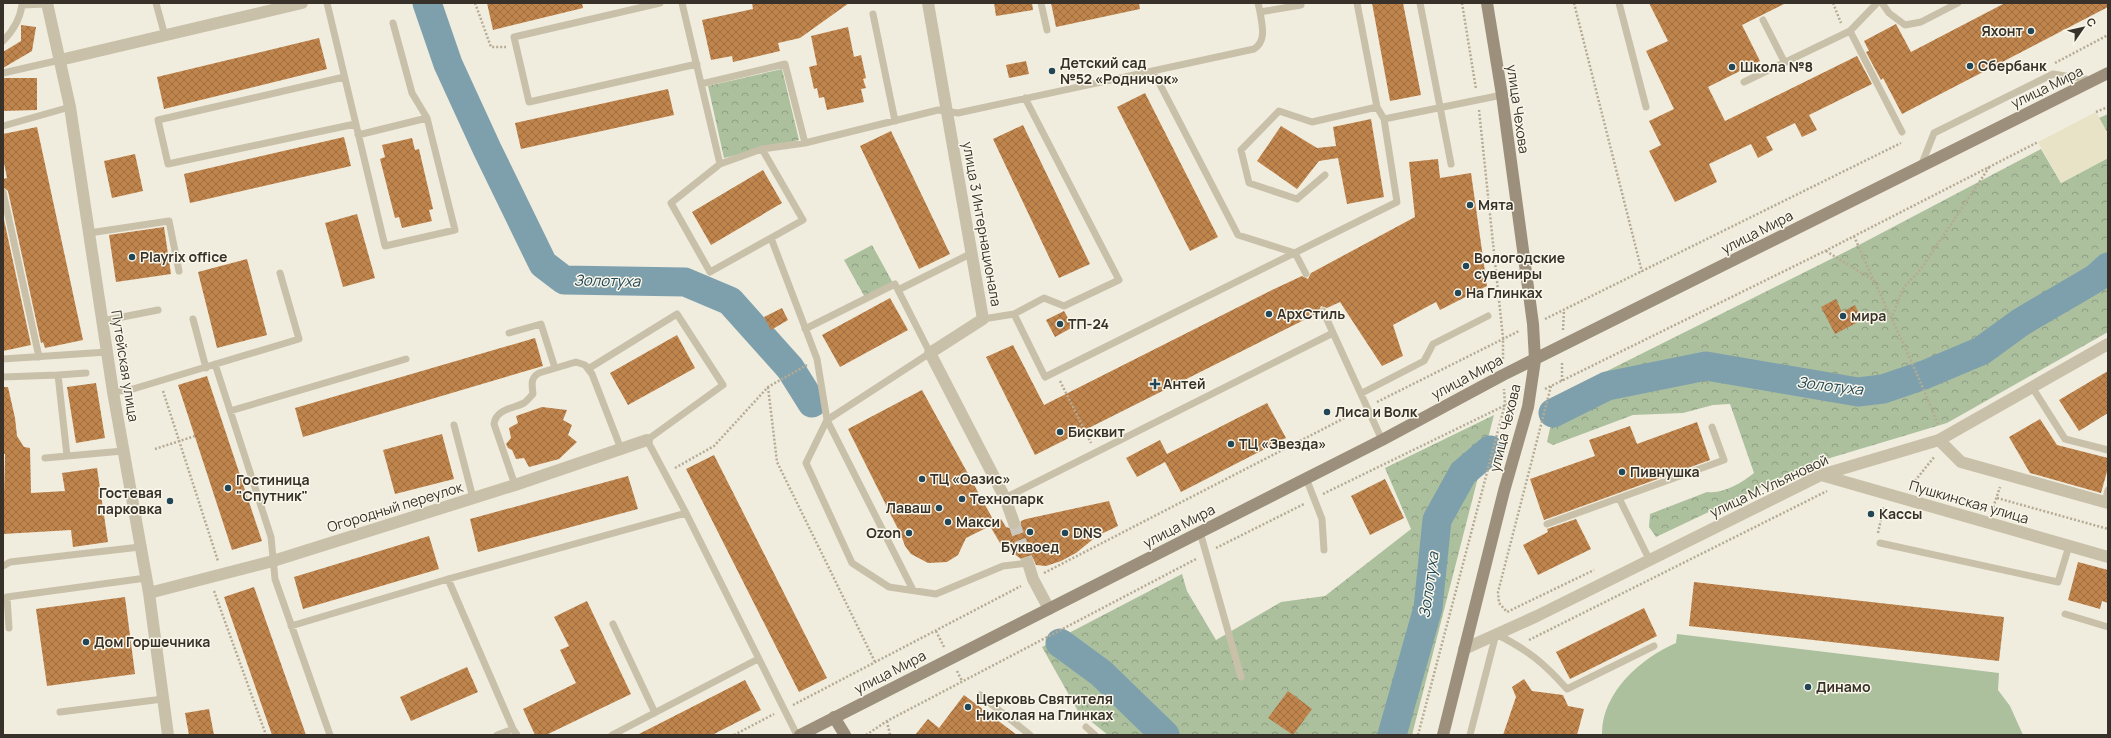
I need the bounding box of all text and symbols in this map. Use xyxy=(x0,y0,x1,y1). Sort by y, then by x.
north arrow xyxy=(2063,8,2103,48)
text: С xyxy=(2083,15,2100,30)
place label: Яхонт xyxy=(1981,21,2024,40)
marker: Яхонт xyxy=(2026,26,2036,36)
place label: Детский сад №52 «Родничок» xyxy=(1060,53,1179,88)
place label: Сбербанк xyxy=(1978,56,2047,75)
place label: Школа №8 xyxy=(1740,57,1813,76)
marker: Сбербанк xyxy=(1965,61,1975,71)
street label: улица Мира xyxy=(2007,61,2086,112)
marker: Школа №8 xyxy=(1727,62,1737,72)
street label: улица Чехова xyxy=(1503,63,1534,155)
marker: Детский сад №52 «Родничок» xyxy=(1047,66,1057,76)
street label: улица 3 Интернационала xyxy=(959,140,1006,308)
place label: Мята xyxy=(1478,195,1513,214)
marker: Мята xyxy=(1465,200,1475,210)
street label: улица Мира xyxy=(1718,205,1796,258)
place label: Playrix office xyxy=(140,247,227,266)
place label: Вологодские сувениры xyxy=(1474,248,1565,283)
marker: Playrix office xyxy=(127,252,137,262)
marker: Вологодские сувениры xyxy=(1461,261,1471,271)
water label: Золотуха xyxy=(574,269,641,292)
place label: На Глинках xyxy=(1466,283,1543,302)
marker: На Глинках xyxy=(1453,288,1463,298)
place label: АрхСтиль xyxy=(1277,304,1345,323)
place label: мира xyxy=(1851,306,1886,325)
street label: Путейская улица xyxy=(107,309,144,423)
marker: АрхСтиль xyxy=(1264,309,1274,319)
marker: мира xyxy=(1838,311,1848,321)
place label: ТП-24 xyxy=(1068,314,1109,333)
marker: ТП-24 xyxy=(1055,319,1065,329)
street label: улица Мира xyxy=(1428,350,1506,403)
water label: Золотуха xyxy=(1796,371,1865,400)
place label: Антей xyxy=(1163,374,1205,393)
marker: Антей xyxy=(1150,379,1160,389)
street label: улица Чехова xyxy=(1484,382,1525,474)
place label: Лиса и Волк xyxy=(1335,402,1418,421)
marker: Лиса и Волк xyxy=(1322,407,1332,417)
place label: Бисквит xyxy=(1068,422,1125,441)
marker: Бисквит xyxy=(1055,427,1065,437)
place label: ТЦ «Звезда» xyxy=(1239,434,1327,453)
marker: ТЦ «Звезда» xyxy=(1226,439,1236,449)
street label: улица М.Ульяновой xyxy=(1706,450,1831,521)
place label: Пивнушка xyxy=(1630,462,1700,481)
marker: Пивнушка xyxy=(1617,467,1627,477)
place label: ТЦ «Оазис» xyxy=(930,469,1011,488)
place label: Гостиница "Спутник" xyxy=(236,470,310,505)
marker: ТЦ «Оазис» xyxy=(917,474,927,484)
street label: Пушкинская улица xyxy=(1907,475,2031,528)
street label: Огородный переулок xyxy=(325,477,466,536)
place label: Гостевая парковка xyxy=(97,483,162,518)
marker: Гостиница "Спутник" xyxy=(223,483,233,493)
place label: Технопарк xyxy=(970,489,1044,508)
marker: Технопарк xyxy=(957,494,967,504)
marker: Гостевая парковка xyxy=(165,496,175,506)
place label: Лаваш xyxy=(886,498,931,517)
street label: улица Мира xyxy=(1140,499,1218,552)
marker: Лаваш xyxy=(934,503,944,513)
place label: Кассы xyxy=(1879,504,1922,523)
marker: Кассы xyxy=(1866,509,1876,519)
place label: Макси xyxy=(956,512,1000,531)
marker: Макси xyxy=(943,517,953,527)
place label: Ozon xyxy=(866,523,901,542)
place label: DNS xyxy=(1073,523,1102,542)
marker: Буквоед xyxy=(1025,527,1035,537)
marker: Ozon xyxy=(904,528,914,538)
marker: DNS xyxy=(1060,528,1070,538)
place label: Буквоед xyxy=(1001,537,1059,556)
water label: Золотуха xyxy=(1413,550,1444,619)
place label: Дом Горшечника xyxy=(94,632,210,651)
marker: Дом Горшечника xyxy=(81,637,91,647)
street label: улица Мира xyxy=(851,645,929,698)
place label: Динамо xyxy=(1816,677,1871,696)
marker: Динамо xyxy=(1803,682,1813,692)
place label: Церковь Святителя Николая на Глинках xyxy=(976,689,1114,724)
marker: Церковь Святителя Николая на Глинках xyxy=(963,702,973,712)

